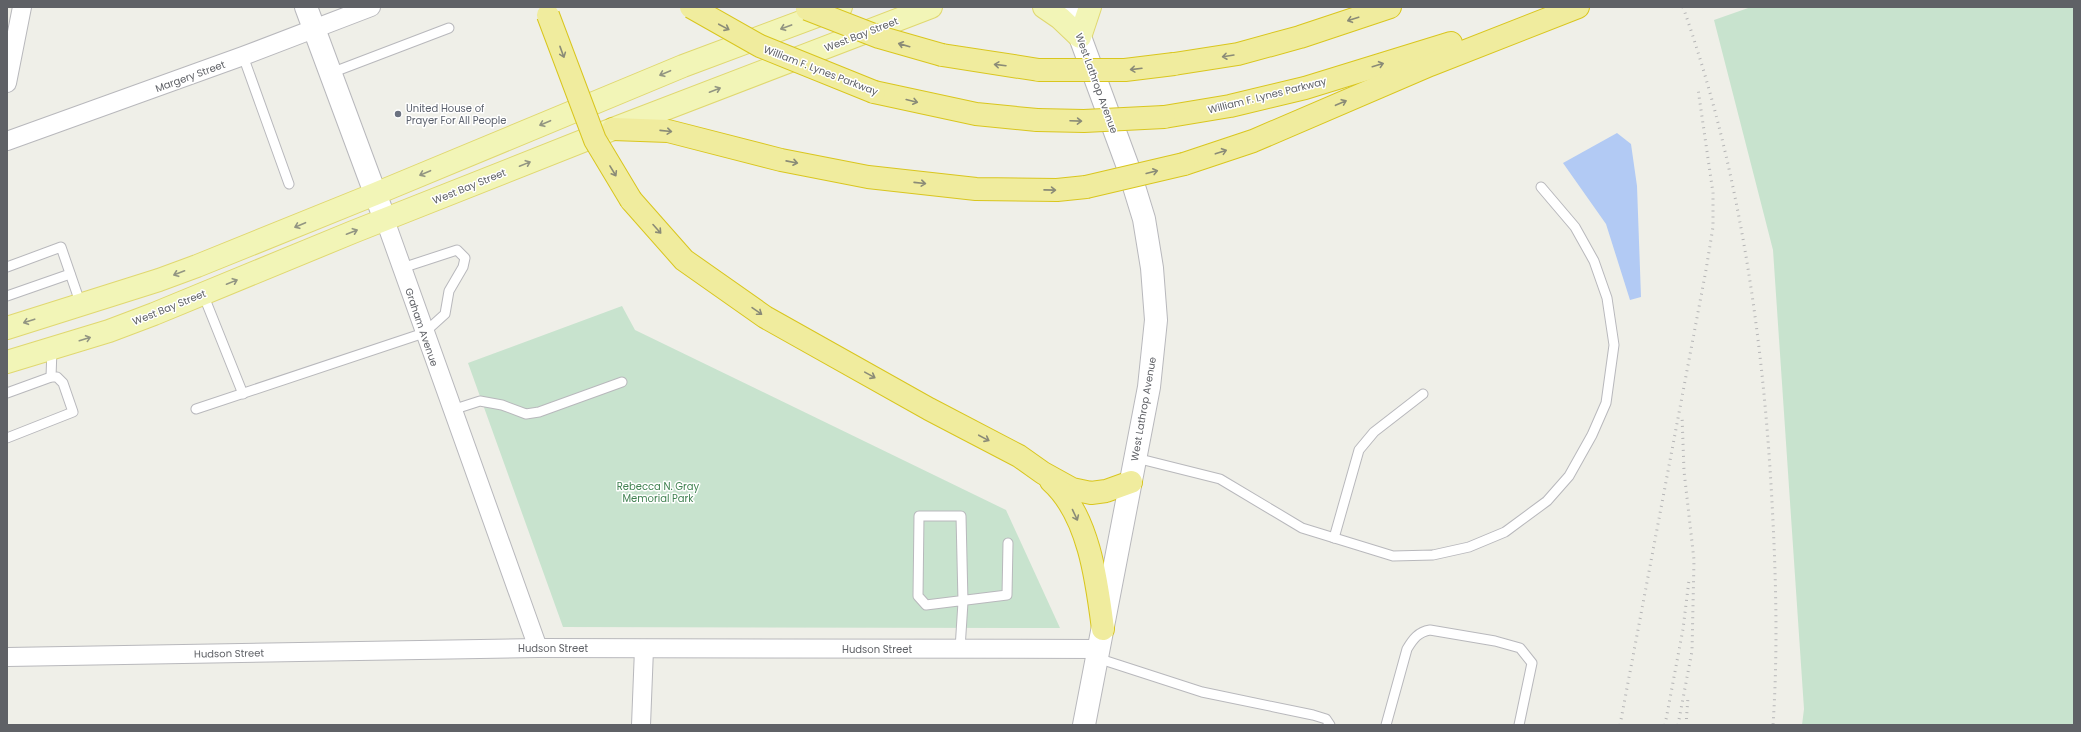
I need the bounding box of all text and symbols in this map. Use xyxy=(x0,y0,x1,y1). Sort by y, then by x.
street label: West Bay Street xyxy=(822,13,901,55)
one-way arrow xyxy=(1346,16,1359,23)
one-way arrow xyxy=(718,24,730,31)
one-way arrow xyxy=(781,24,793,32)
street label: West Lathrop Avenue xyxy=(1071,31,1122,135)
one-way arrow xyxy=(898,41,911,48)
street label: William F. Lynes Parkway xyxy=(761,42,881,99)
one-way arrow xyxy=(559,45,566,58)
one-way arrow xyxy=(1222,52,1235,60)
street label: Margery Street xyxy=(153,57,228,96)
one-way arrow xyxy=(994,61,1007,69)
one-way arrow xyxy=(1371,61,1384,68)
one-way arrow xyxy=(1130,65,1143,73)
one-way arrow xyxy=(659,70,671,78)
street label: William F. Lynes Parkway xyxy=(1206,73,1328,117)
one-way arrow xyxy=(708,86,720,94)
one-way arrow xyxy=(905,98,918,105)
one-way arrow xyxy=(1335,99,1347,106)
place label: United House of Prayer For All People xyxy=(406,101,507,128)
marker: United House of Prayer For All People xyxy=(393,109,403,119)
one-way arrow xyxy=(1069,117,1082,125)
one-way arrow xyxy=(539,120,551,127)
one-way arrow xyxy=(659,127,672,135)
one-way arrow xyxy=(1214,148,1227,155)
one-way arrow xyxy=(785,158,798,166)
one-way arrow xyxy=(519,160,531,167)
street label: West Bay Street xyxy=(430,165,508,208)
one-way arrow xyxy=(610,165,618,177)
one-way arrow xyxy=(1145,167,1158,175)
one-way arrow xyxy=(419,170,431,177)
one-way arrow xyxy=(913,179,926,186)
one-way arrow xyxy=(1043,186,1056,194)
one-way arrow xyxy=(294,221,306,229)
one-way arrow xyxy=(652,224,661,235)
one-way arrow xyxy=(346,228,358,236)
one-way arrow xyxy=(174,269,186,277)
one-way arrow xyxy=(225,277,237,285)
street label: West Bay Street xyxy=(130,286,208,329)
street label: Graham Avenue xyxy=(401,286,442,368)
one-way arrow xyxy=(751,307,762,315)
one-way arrow xyxy=(23,318,36,325)
one-way arrow xyxy=(78,335,91,342)
street label: West Lathrop Avenue xyxy=(1127,356,1160,462)
one-way arrow xyxy=(864,372,876,380)
one-way arrow xyxy=(978,434,990,442)
park label: Rebecca N. Gray Memorial Park xyxy=(617,479,700,506)
one-way arrow xyxy=(1072,509,1079,521)
street label: Hudson Street xyxy=(518,641,588,656)
street label: Hudson Street xyxy=(842,642,912,657)
street label: Hudson Street xyxy=(194,645,265,662)

